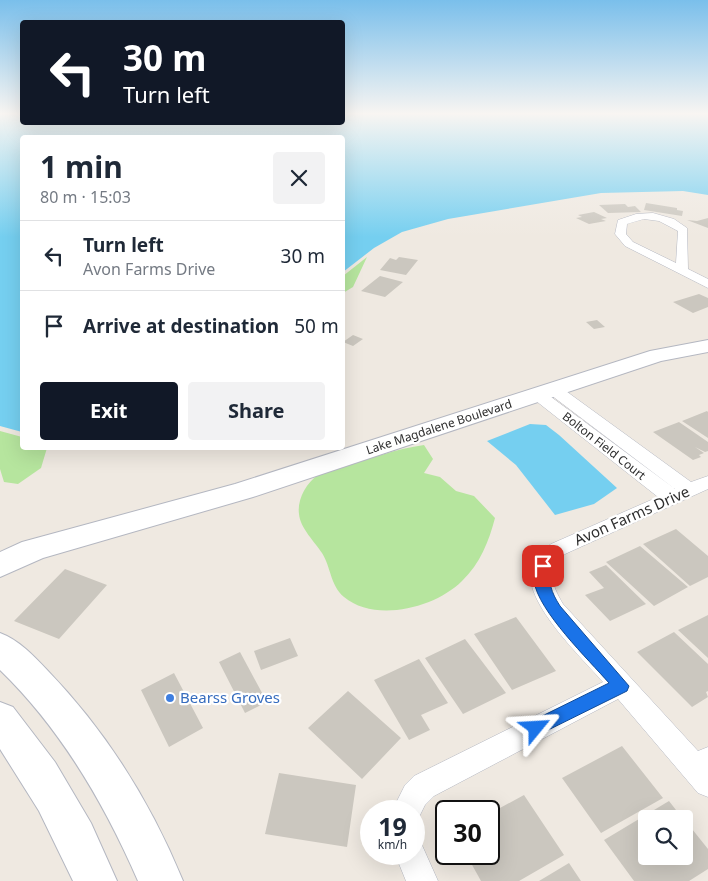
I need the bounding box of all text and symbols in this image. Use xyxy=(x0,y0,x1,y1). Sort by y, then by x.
text: 30 m xyxy=(123,34,206,81)
icon: left xyxy=(40,40,105,105)
text: Turn left xyxy=(123,79,210,109)
text: 1 min xyxy=(40,146,123,187)
button: close xyxy=(273,152,325,204)
text: 80 m · 15:03 xyxy=(40,186,131,208)
text: Turn left xyxy=(83,232,164,258)
icon: left xyxy=(40,242,68,270)
text: 30 m xyxy=(281,243,325,269)
text: Avon Farms Drive xyxy=(83,258,215,280)
icon: arrive xyxy=(40,312,68,340)
text: Arrive at destination xyxy=(83,313,279,339)
text: 50 m xyxy=(294,313,339,339)
button: Exit xyxy=(40,382,178,440)
button: Share xyxy=(188,382,325,440)
street label: Lake Magdalene Boulevard xyxy=(364,395,514,458)
street label: Bolton Field Court xyxy=(559,408,650,484)
street label: Avon Farms Drive xyxy=(571,481,692,549)
pin xyxy=(522,545,564,587)
icon: arrive xyxy=(529,552,557,580)
place label: Bearss Groves xyxy=(180,687,280,707)
marker: Bearss Groves xyxy=(164,692,176,704)
position arrow xyxy=(509,701,561,753)
speed limit sign: 30 xyxy=(435,800,500,865)
text: 19 xyxy=(378,809,407,843)
map controls xyxy=(638,810,693,865)
button: search xyxy=(638,810,693,865)
text: km/h xyxy=(378,836,407,853)

